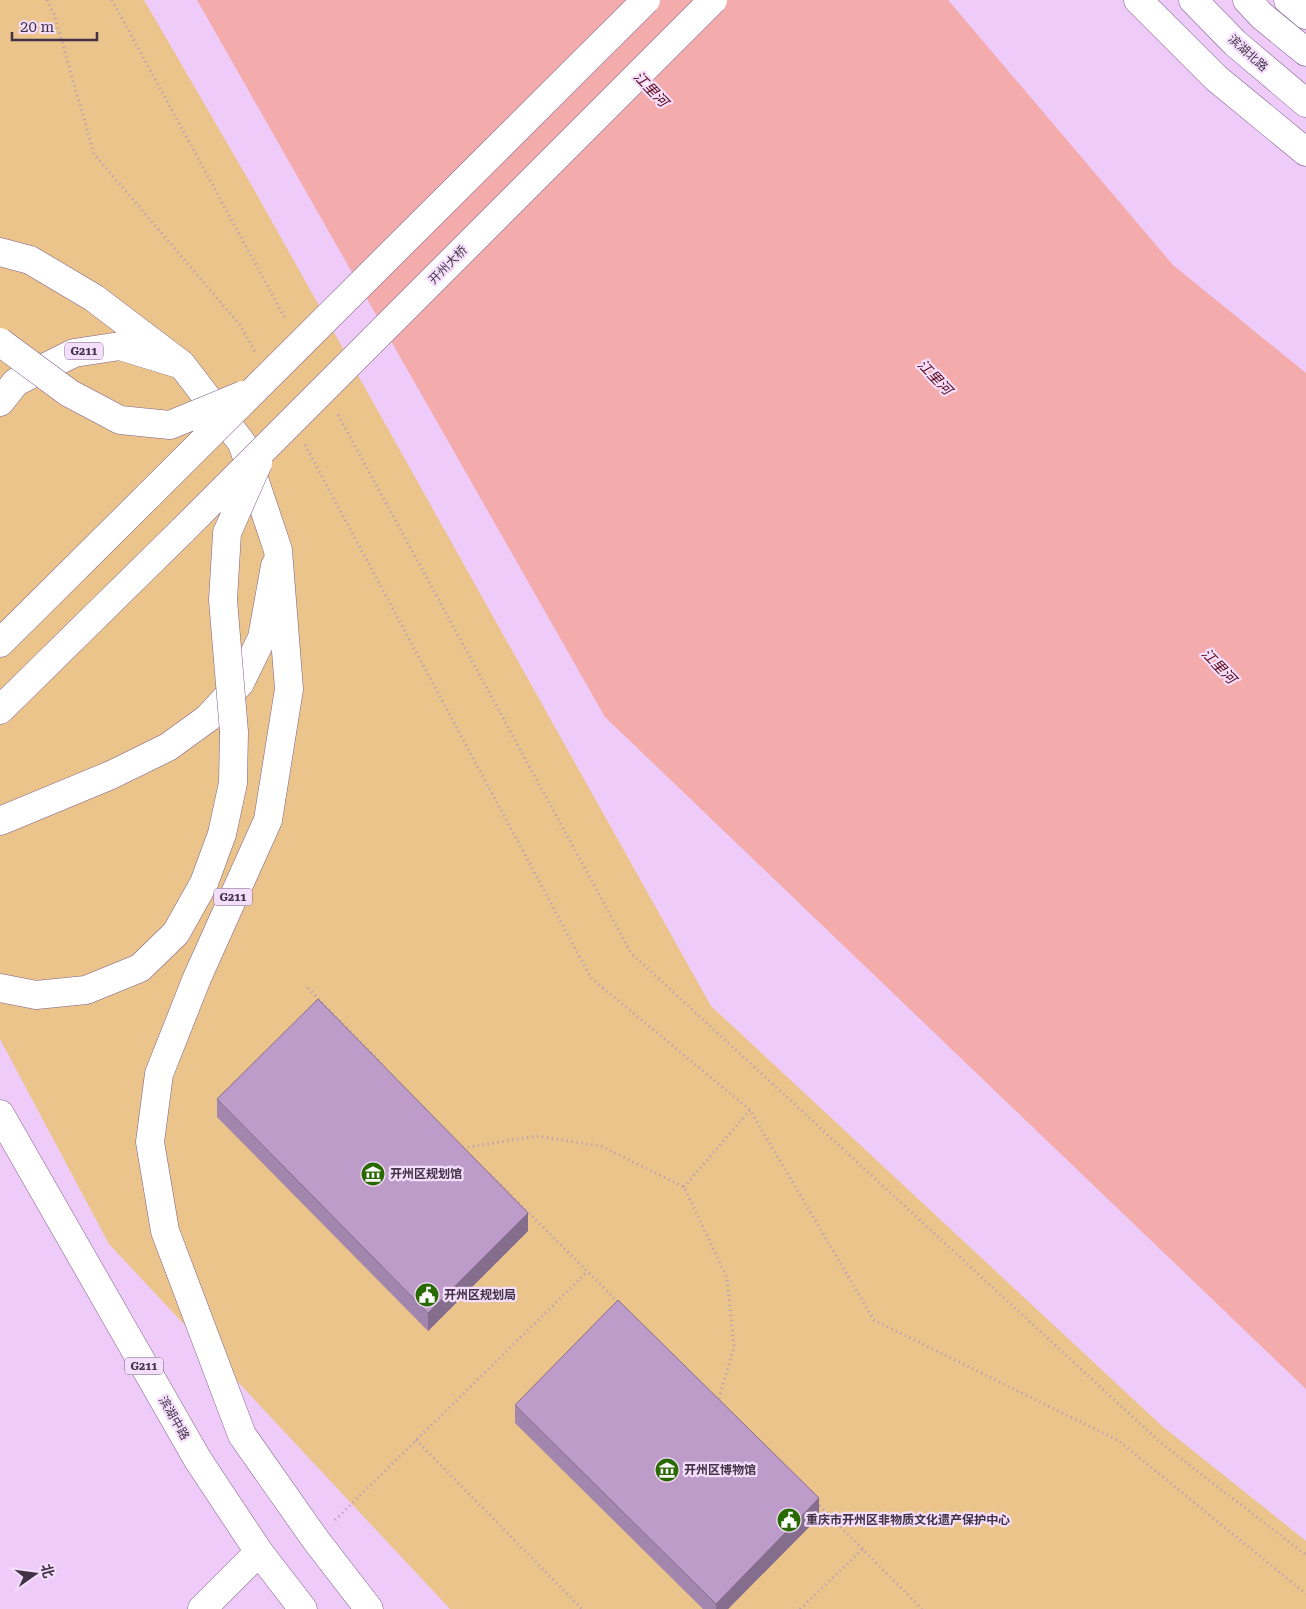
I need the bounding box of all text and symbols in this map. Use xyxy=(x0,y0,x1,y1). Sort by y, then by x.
scale bar xyxy=(12,10,98,42)
text: 20 m xyxy=(20,18,55,36)
street label: 滨湖北路 xyxy=(1225,32,1271,74)
water label: 江里河 xyxy=(631,68,673,112)
street label: 开州大桥 xyxy=(426,243,470,287)
road number: G211 xyxy=(65,342,103,360)
water label: 江里河 xyxy=(915,356,957,400)
water label: 江里河 xyxy=(1199,645,1241,689)
road number: G211 xyxy=(214,889,252,906)
museum icon: 开州区规划馆 xyxy=(360,1161,386,1187)
place label: 开州区规划馆 xyxy=(390,1167,462,1181)
public building icon: 开州区规划局 xyxy=(414,1282,440,1308)
place label: 开州区规划局 xyxy=(444,1288,516,1302)
road number: G211 xyxy=(125,1358,163,1374)
street label: 滨湖中路 xyxy=(156,1394,192,1442)
museum icon: 开州区博物馆 xyxy=(654,1457,680,1483)
place label: 开州区博物馆 xyxy=(684,1463,756,1477)
public building icon: 重庆市开州区非物质文化遗产保护中心 xyxy=(776,1507,802,1533)
place label: 重庆市开州区非物质文化遗产保护中心 xyxy=(806,1513,1010,1527)
north arrow xyxy=(10,1549,60,1599)
text: 北 xyxy=(38,1562,57,1580)

